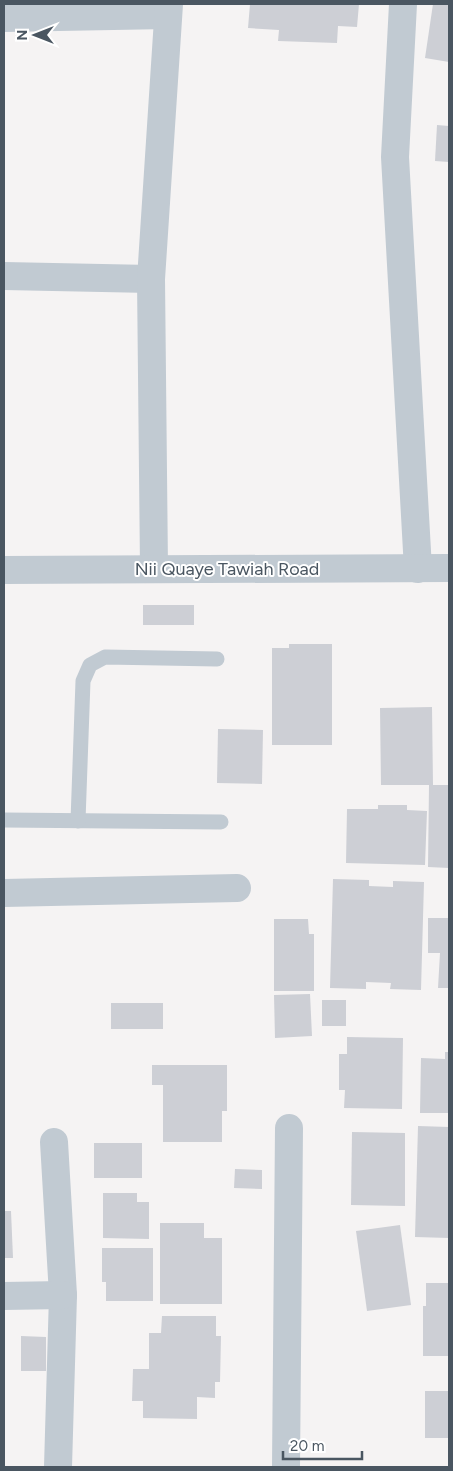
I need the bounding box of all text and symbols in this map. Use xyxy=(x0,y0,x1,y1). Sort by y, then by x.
north arrow xyxy=(10,10,60,60)
text: N xyxy=(14,30,31,40)
street label: Nii Quaye Tawiah Road xyxy=(135,558,319,580)
scale bar xyxy=(283,1428,362,1460)
text: 20 m xyxy=(290,1437,324,1455)

